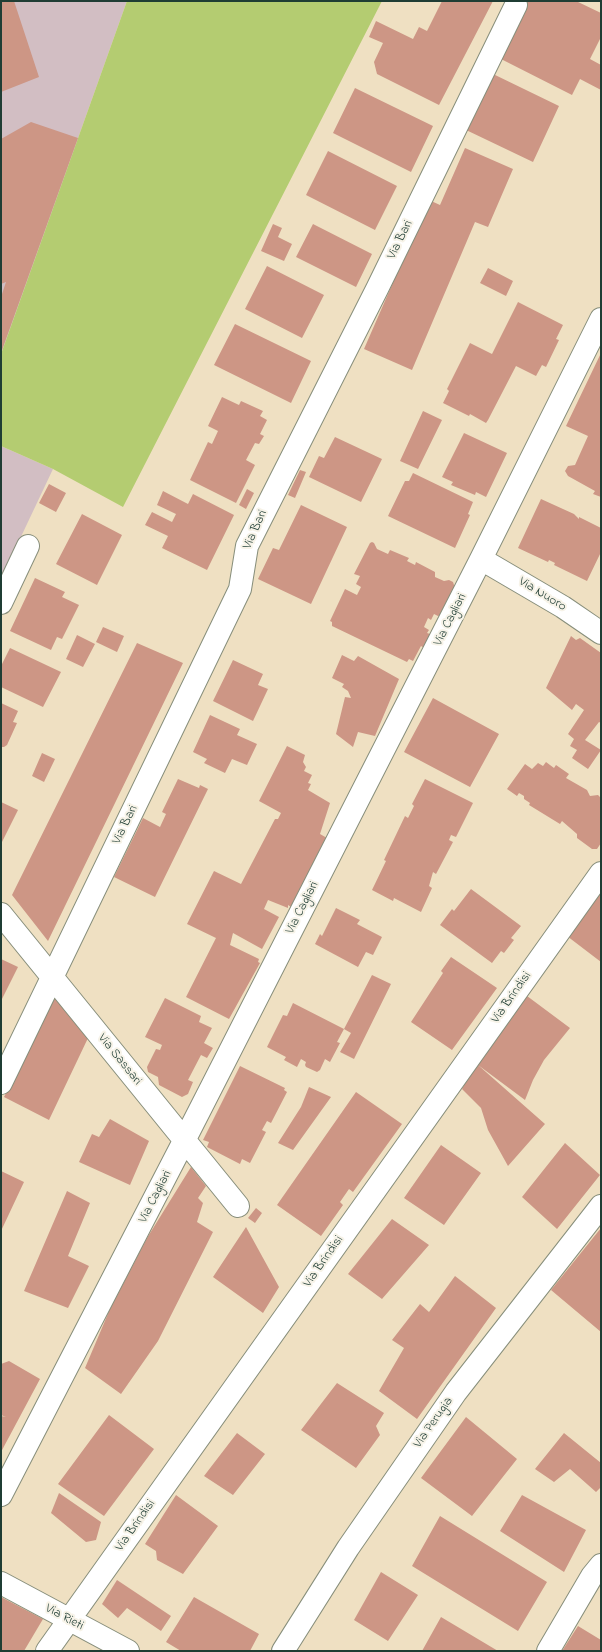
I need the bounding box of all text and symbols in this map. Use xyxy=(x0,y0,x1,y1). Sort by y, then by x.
street label: Via Bari xyxy=(385,218,417,262)
street label: Via Bari xyxy=(240,508,272,552)
street label: Via Nuoro xyxy=(515,575,569,615)
street label: Via Cagliari xyxy=(431,591,471,649)
street label: Via Bari xyxy=(110,803,142,847)
street label: Via Cagliari xyxy=(283,879,323,937)
street label: Via Brindisi xyxy=(489,969,535,1027)
street label: Via Sassari xyxy=(94,1031,144,1089)
street label: Via Cagliari xyxy=(136,1168,176,1226)
street label: Via Brindisi xyxy=(301,1233,347,1291)
street label: Via Perugia xyxy=(411,1395,457,1451)
street label: Via Brindisi xyxy=(113,1497,159,1555)
street label: Via Rieti xyxy=(42,1601,86,1635)

